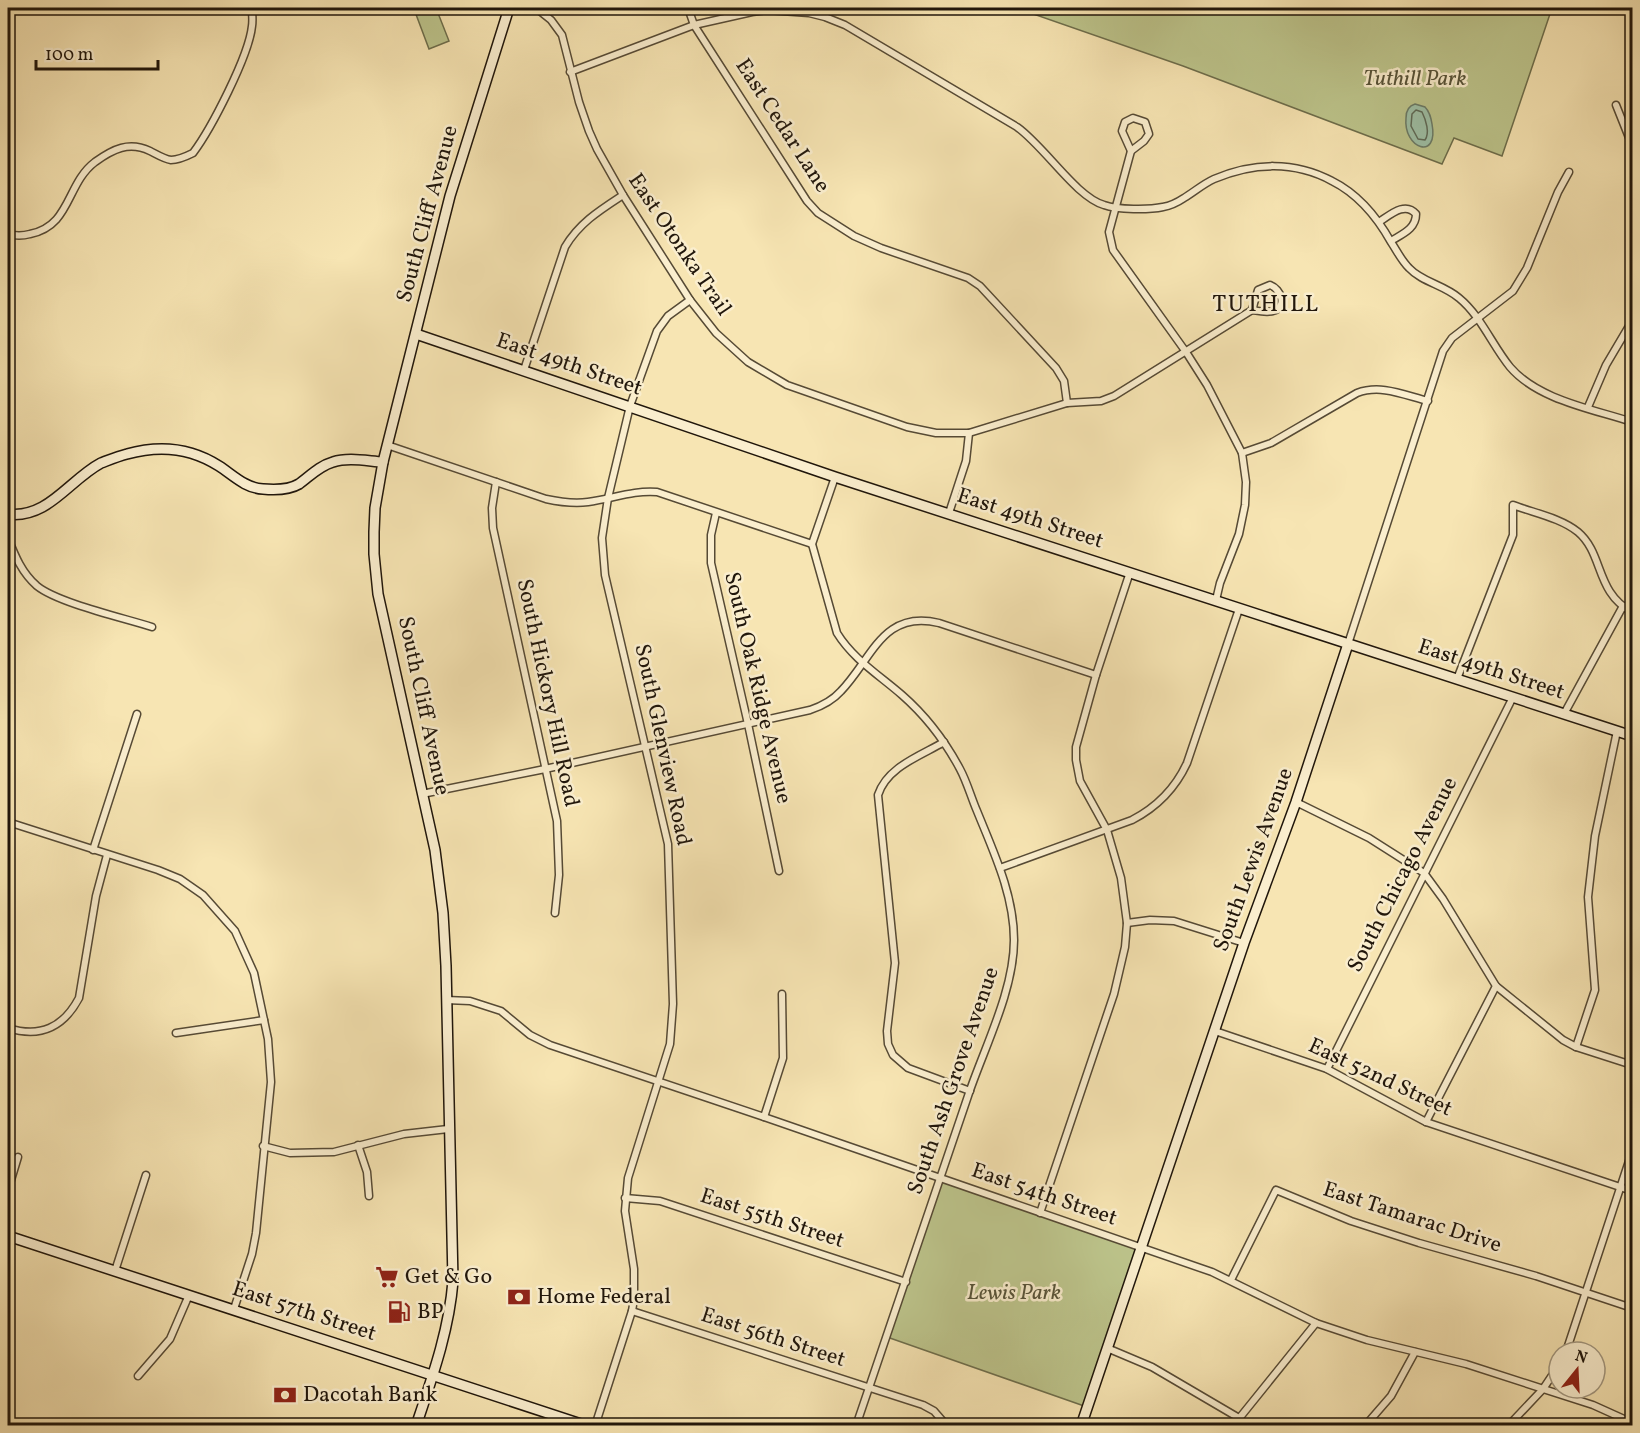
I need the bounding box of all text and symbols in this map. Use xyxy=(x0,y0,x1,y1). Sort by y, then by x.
scale bar xyxy=(36,33,158,71)
text: 100 m xyxy=(45,43,94,68)
street label: East Cedar Lane xyxy=(727,53,837,199)
park label: Tuthill Park xyxy=(1363,64,1467,95)
street label: South Cliff Avenue xyxy=(389,122,467,306)
street label: East Otonka Trail xyxy=(620,167,738,323)
district label: TUTHILL xyxy=(1212,288,1320,322)
street label: East 49th Street xyxy=(492,326,646,405)
street label: East 49th Street xyxy=(953,481,1108,557)
street label: South Oak Ridge Avenue xyxy=(715,569,799,807)
street label: South Hickory Hill Road xyxy=(508,576,586,810)
street label: South Cliff Avenue xyxy=(389,614,457,798)
street label: East 49th Street xyxy=(1414,632,1569,708)
street label: South Glenview Road xyxy=(625,641,699,849)
street label: South Lewis Avenue xyxy=(1206,764,1302,956)
street label: South Chicago Avenue xyxy=(1340,772,1466,978)
street label: South Ash Grove Avenue xyxy=(900,963,1008,1199)
street label: East 52nd Street xyxy=(1303,1031,1457,1125)
street label: East 54th Street xyxy=(967,1156,1121,1235)
street label: East Tamarac Drive xyxy=(1319,1175,1505,1261)
street label: East 55th Street xyxy=(696,1181,848,1257)
place label: Get & Go xyxy=(405,1262,492,1293)
supermarket icon: Get & Go xyxy=(374,1264,400,1290)
street label: East 57th Street xyxy=(228,1274,380,1350)
park label: Lewis Park xyxy=(967,1278,1061,1309)
place label: Home Federal xyxy=(537,1282,671,1313)
bank icon: Home Federal xyxy=(506,1284,532,1310)
place label: BP xyxy=(417,1297,444,1328)
fuel station icon: BP xyxy=(386,1299,412,1325)
street label: East 56th Street xyxy=(697,1300,850,1376)
north arrow xyxy=(1547,1340,1607,1400)
text: N xyxy=(1572,1345,1590,1370)
place label: Dacotah Bank xyxy=(303,1380,438,1411)
bank icon: Dacotah Bank xyxy=(272,1382,298,1408)

